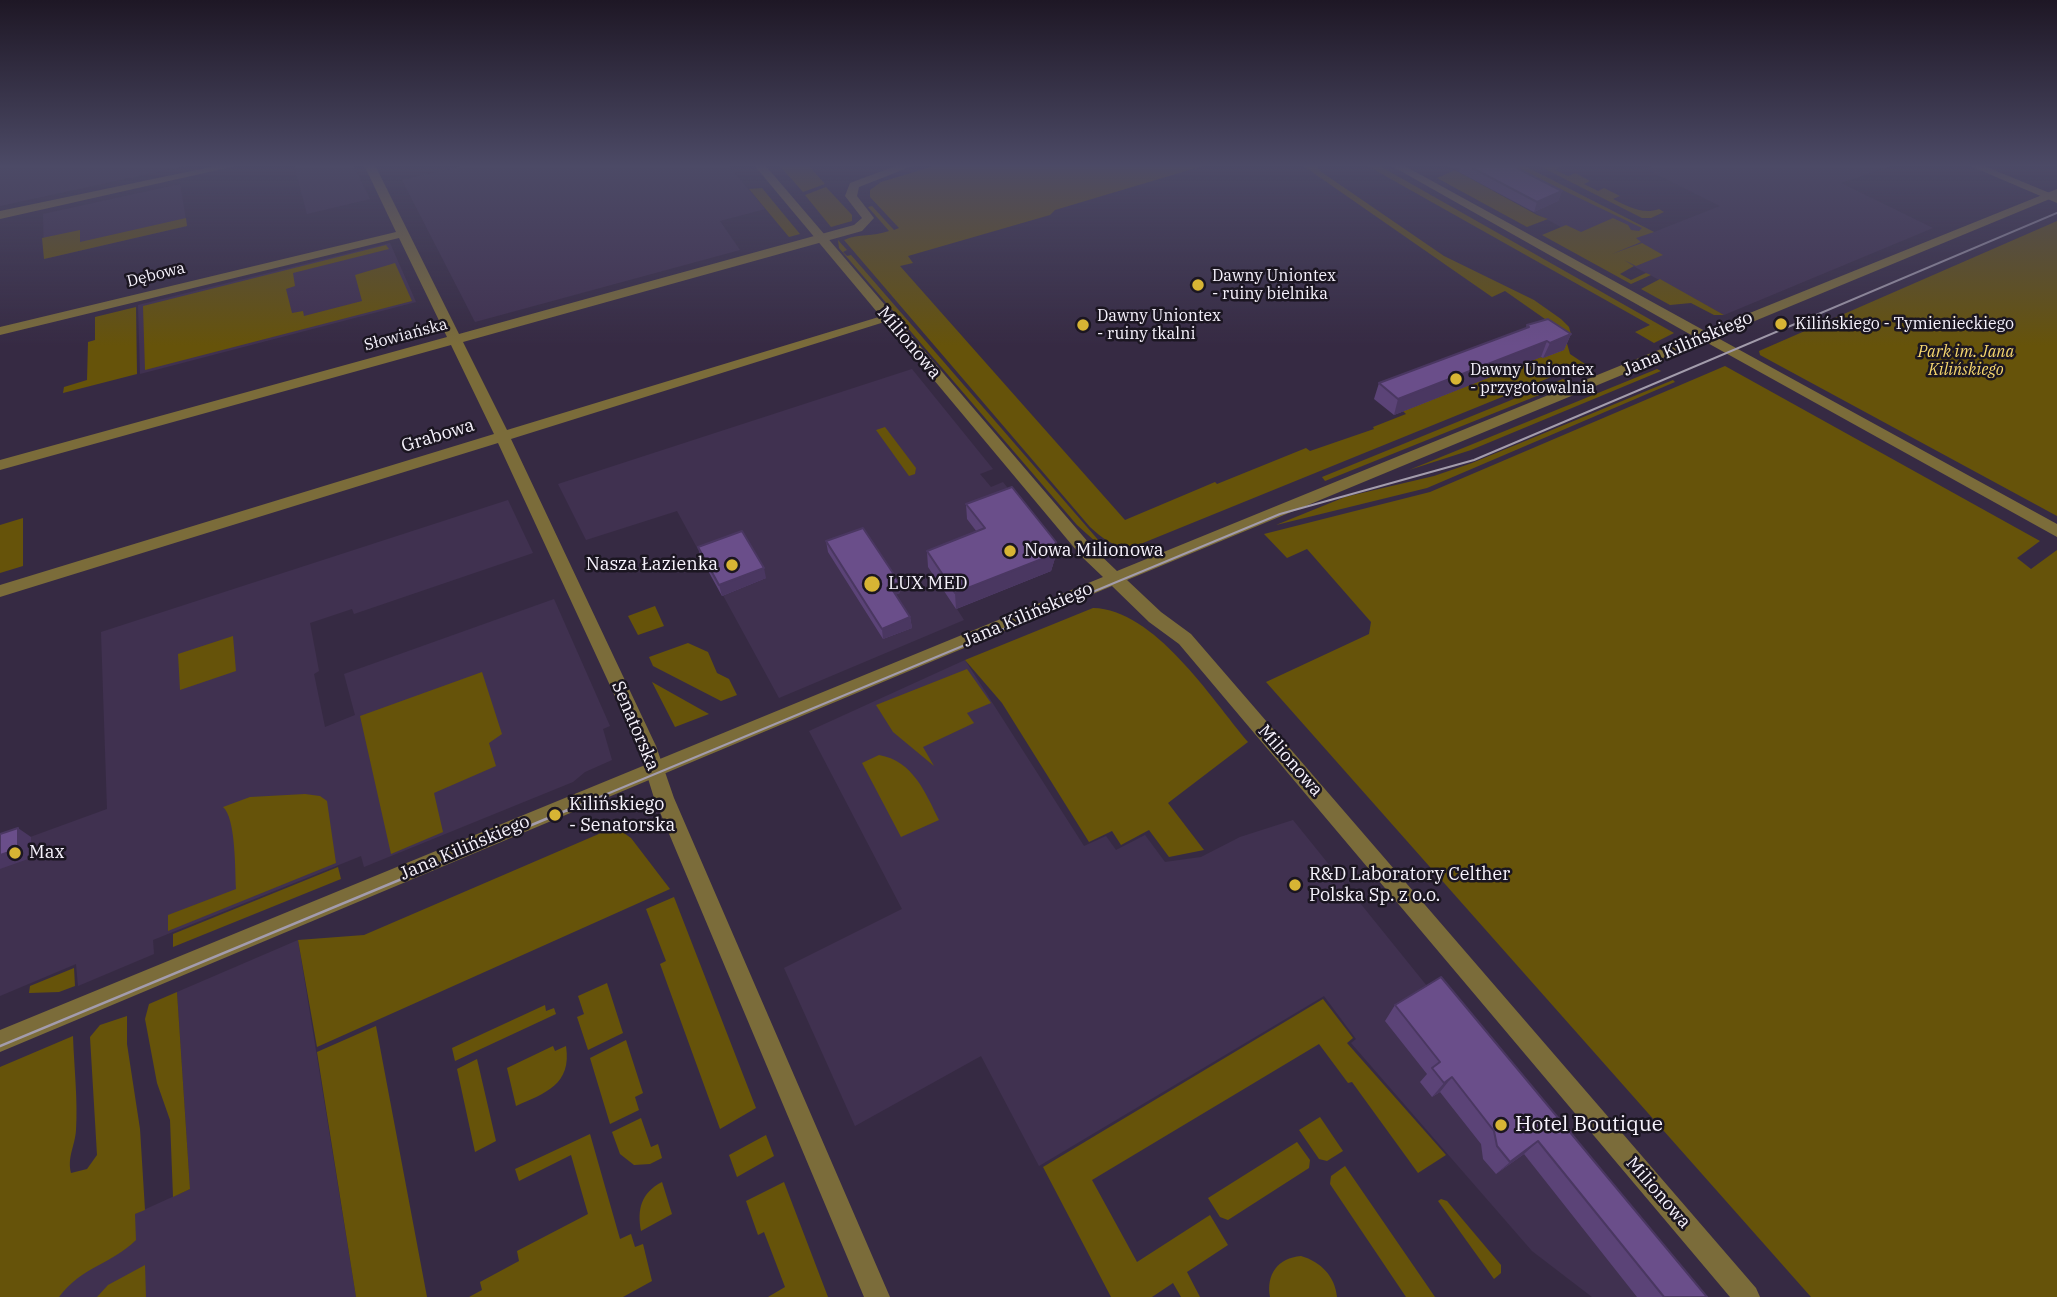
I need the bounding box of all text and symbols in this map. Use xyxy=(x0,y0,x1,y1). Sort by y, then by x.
street label: Dębowa xyxy=(125,258,187,292)
place label: Dawny Uniontex - ruiny bielnika xyxy=(1212,266,1336,304)
marker: Dawny Uniontex - ruiny bielnika xyxy=(1190,277,1206,293)
street label: Milionowa xyxy=(873,302,945,384)
place label: Dawny Uniontex - ruiny tkalni xyxy=(1097,306,1221,344)
street label: Jana Kilińskiego xyxy=(1620,307,1756,381)
place label: Kilińskiego - Tymienieckiego xyxy=(1795,314,2014,334)
street label: Słowiańska xyxy=(362,315,450,355)
marker: Kilińskiego - Tymienieckiego xyxy=(1773,316,1789,332)
marker: Dawny Uniontex - ruiny tkalni xyxy=(1075,317,1091,333)
park label: Park im. Jana Kilińskiego xyxy=(1918,342,2014,380)
place label: Dawny Uniontex - przygotowalnia xyxy=(1470,360,1595,398)
marker: Dawny Uniontex - przygotowalnia xyxy=(1448,371,1464,387)
street label: Grabowa xyxy=(399,415,477,457)
place label: Nowa Milionowa xyxy=(1024,540,1164,562)
marker: Nowa Milionowa xyxy=(1002,543,1018,559)
place label: Nasza Łazienka xyxy=(586,554,718,576)
marker: Nasza Łazienka xyxy=(724,557,740,573)
place label: LUX MED xyxy=(888,573,967,595)
marker: LUX MED xyxy=(862,574,882,594)
street label: Jana Kilińskiego xyxy=(960,578,1096,652)
street label: Senatorska xyxy=(607,678,663,774)
street label: Milionowa xyxy=(1253,721,1327,801)
place label: Kilińskiego - Senatorska xyxy=(569,794,675,836)
marker: Kilińskiego - Senatorska xyxy=(547,807,563,823)
street label: Jana Kilińskiego xyxy=(397,811,533,885)
place label: Max xyxy=(29,842,65,864)
marker: Max xyxy=(7,845,23,861)
place label: R&D Laboratory Celther Polska Sp. z o.o. xyxy=(1309,864,1510,906)
marker: R&D Laboratory Celther Polska Sp. z o.o. xyxy=(1287,877,1303,893)
place label: Hotel Boutique xyxy=(1515,1112,1663,1138)
marker: Hotel Boutique xyxy=(1493,1117,1509,1133)
street label: Milionowa xyxy=(1621,1153,1695,1233)

